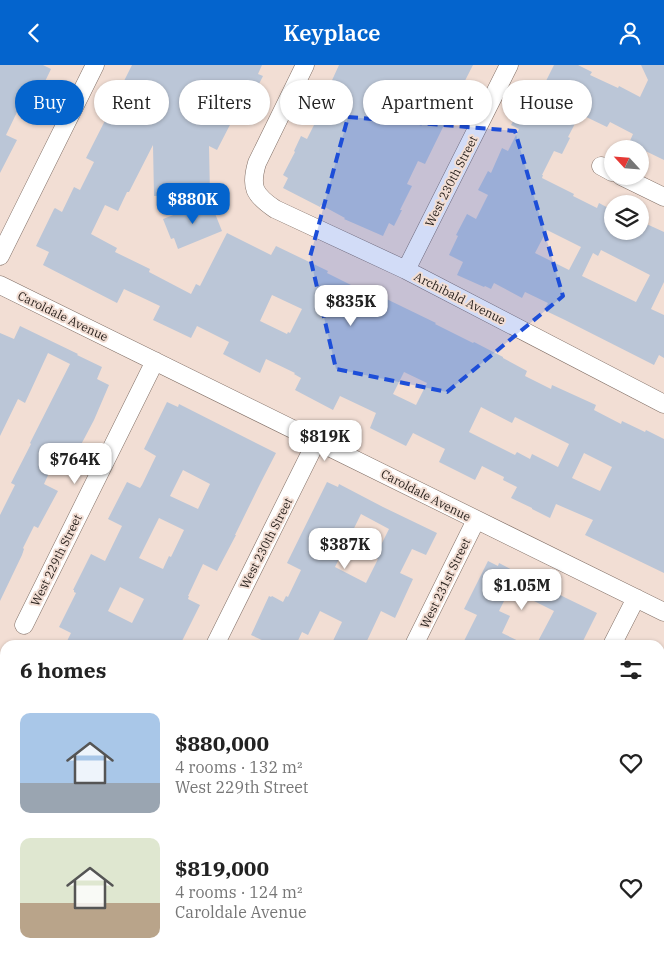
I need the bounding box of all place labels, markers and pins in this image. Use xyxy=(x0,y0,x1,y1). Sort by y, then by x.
pin: $880K xyxy=(158,183,228,225)
pin: $835K xyxy=(316,285,386,327)
pin: $819K xyxy=(290,419,360,462)
pin: $764K xyxy=(40,443,110,485)
pin: $387K xyxy=(310,527,380,570)
pin: $1.05M xyxy=(481,569,563,611)

